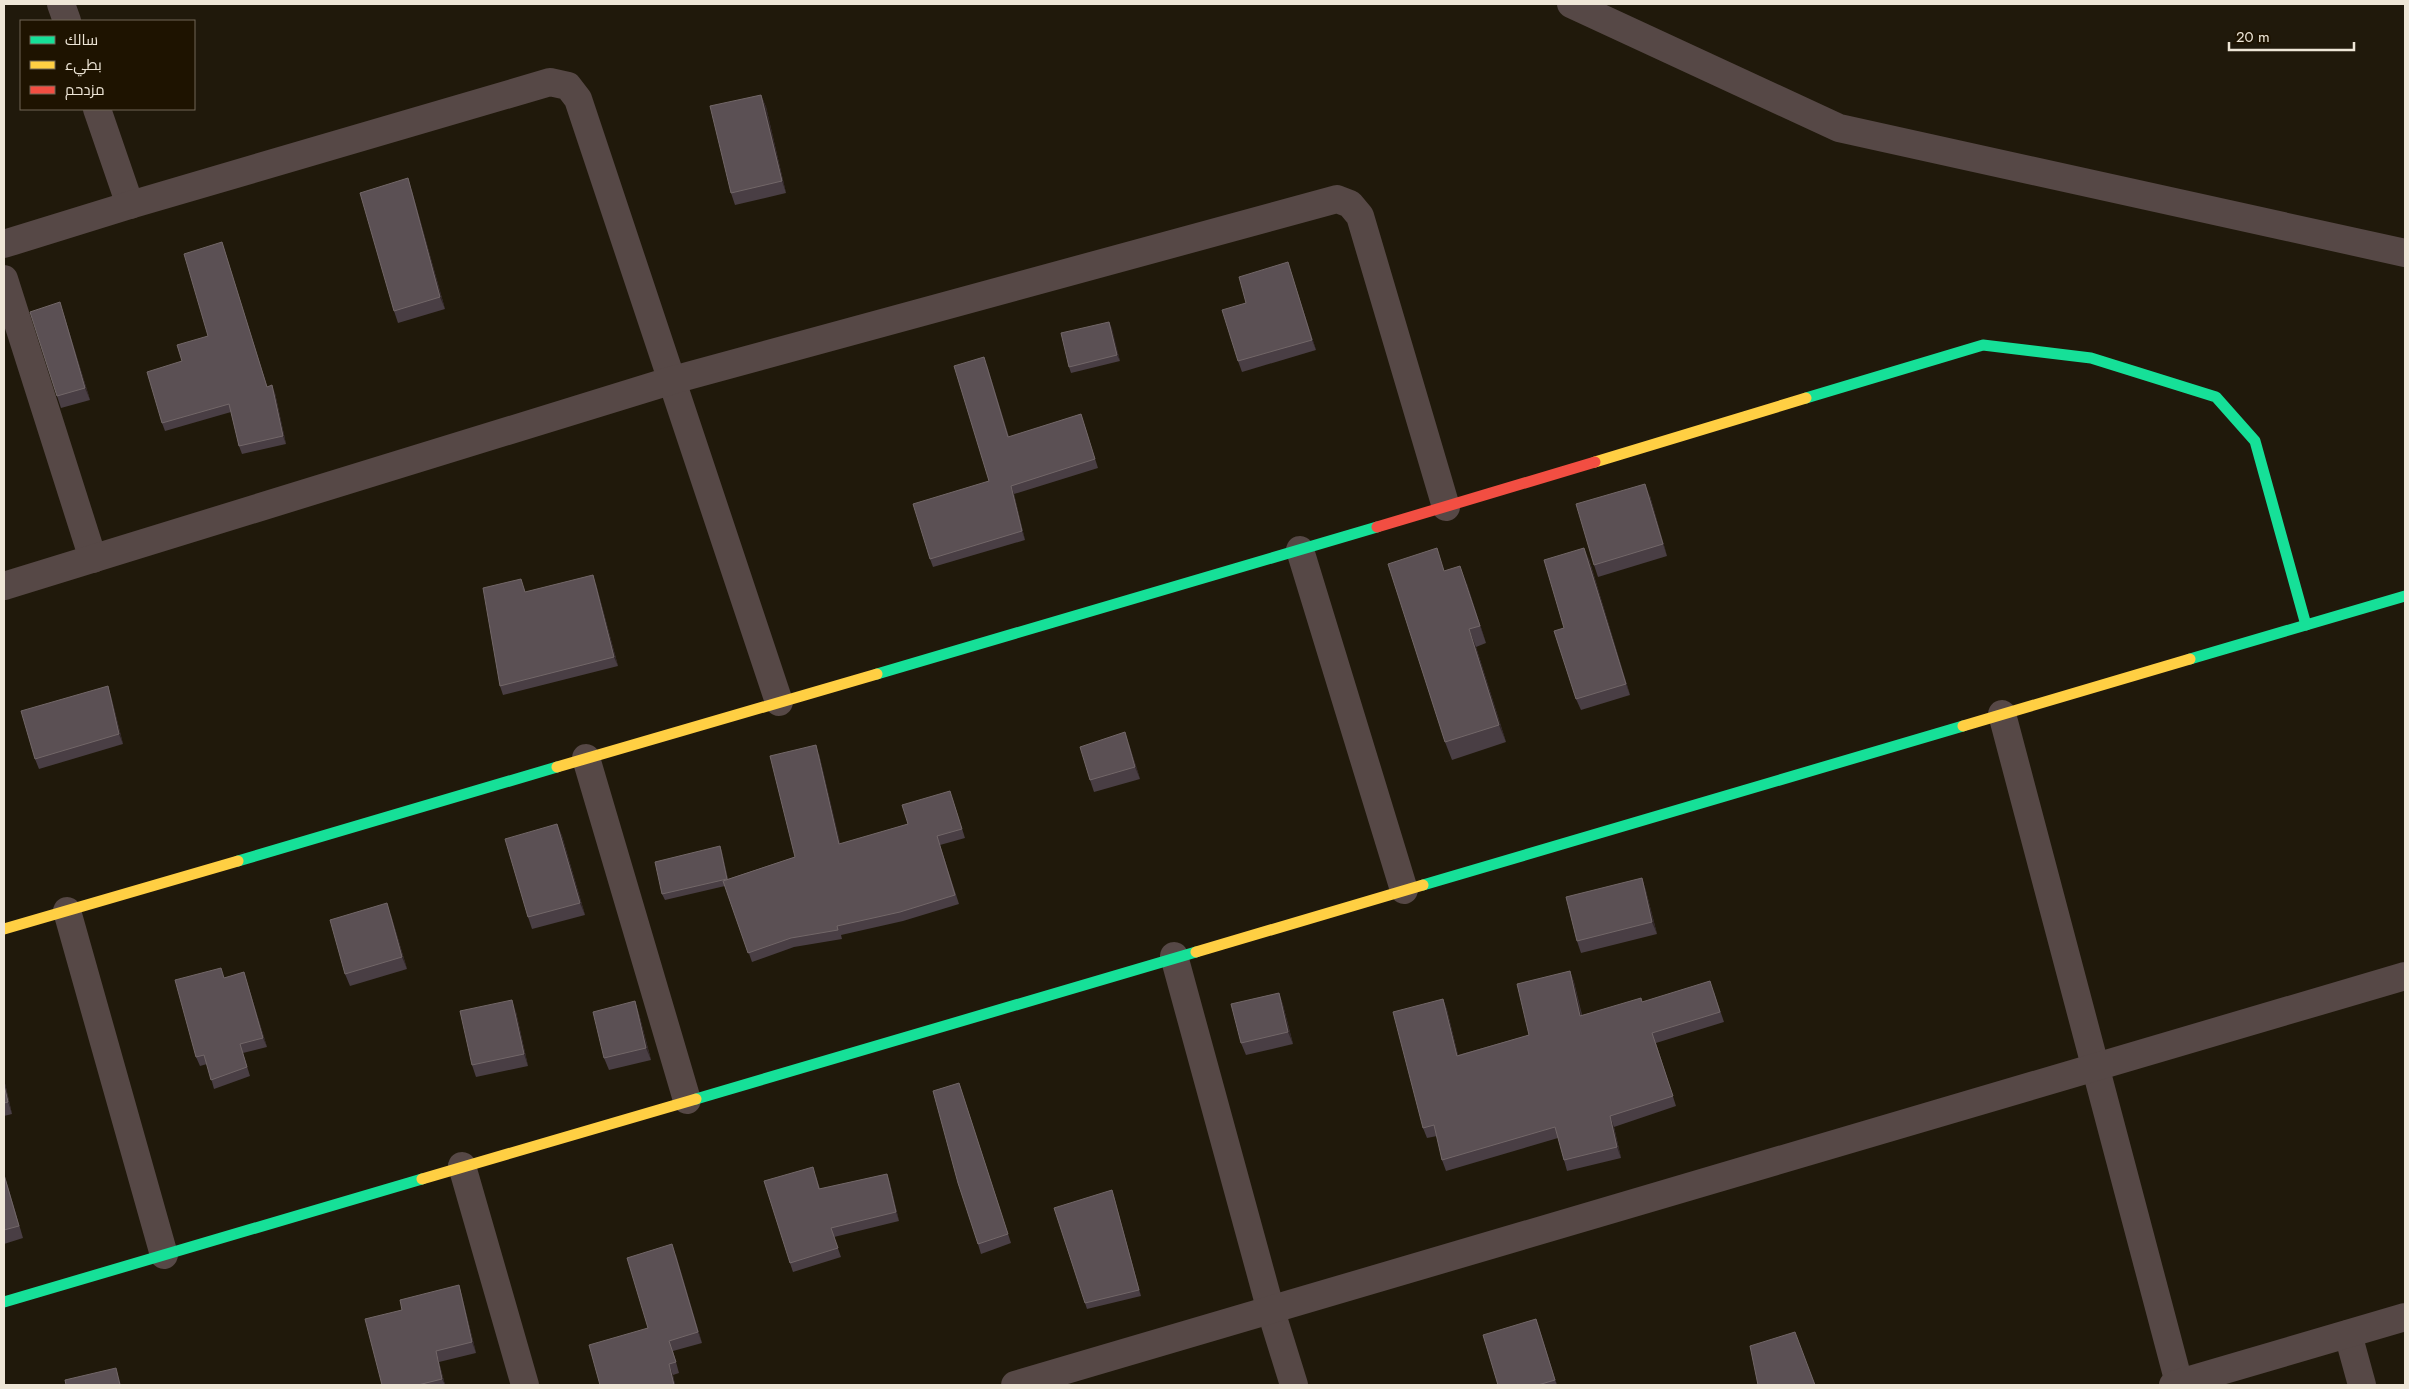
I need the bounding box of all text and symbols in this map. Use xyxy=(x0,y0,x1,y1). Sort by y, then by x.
legend xyxy=(20,20,195,110)
scale bar xyxy=(2229,20,2354,52)
text: 20 m xyxy=(2236,26,2270,48)
text: سالك xyxy=(65,29,98,51)
text: بطيء xyxy=(65,54,102,77)
text: مزدحم xyxy=(65,79,105,101)

